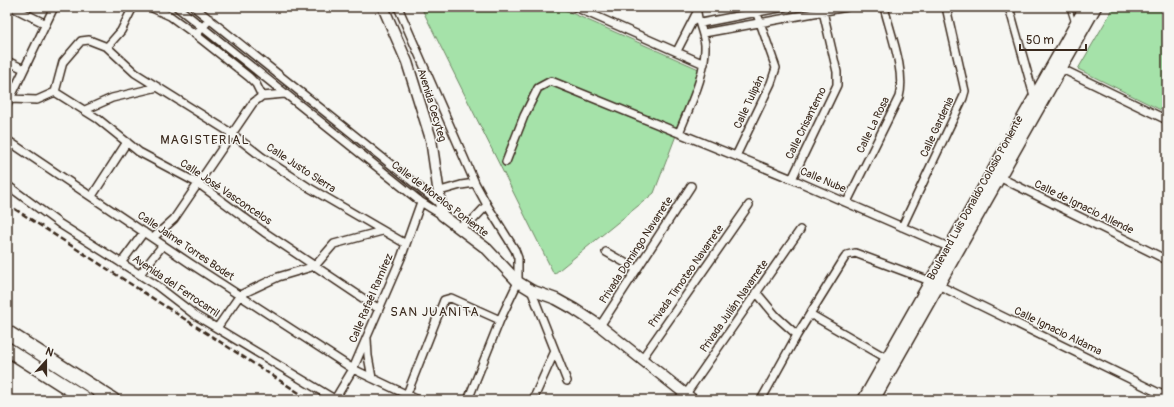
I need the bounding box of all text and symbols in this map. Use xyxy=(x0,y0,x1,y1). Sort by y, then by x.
scale bar xyxy=(1020,26,1086,52)
text: 50 m xyxy=(1026,33,1054,48)
street label: Avenida Cecyteg xyxy=(415,67,449,143)
street label: Calle Tulipán xyxy=(731,73,767,131)
street label: Calle Crisantemo xyxy=(783,85,829,161)
street label: Calle La Rosa xyxy=(854,95,892,155)
street label: Calle Gardenia xyxy=(917,95,957,159)
street label: Boulevard Luis Donaldo Colosio Poniente xyxy=(924,113,1026,282)
district label: MAGISTERIAL xyxy=(160,132,250,148)
street label: Calle Justo Sierra xyxy=(264,141,338,195)
street label: Calle José Vasconcelos xyxy=(178,156,274,228)
street label: Calle de Morelos Poniente xyxy=(389,158,492,240)
street label: Calle Nube xyxy=(798,164,848,196)
street label: Calle de Ignacio Allende xyxy=(1032,177,1136,237)
street label: Privada Domingo Navarrete xyxy=(597,194,676,306)
street label: Calle Jaime Torres Bodet xyxy=(135,209,237,284)
street label: Privada Timoteo Navarrete xyxy=(646,222,727,330)
street label: Calle Rafaél Ramírez xyxy=(346,251,396,345)
street label: Avenida del Ferrocarril xyxy=(130,252,222,320)
street label: Privada Julián Navarrete xyxy=(697,257,771,355)
district label: SAN JUANITA xyxy=(390,304,480,320)
street label: Calle Ignacio Aldama xyxy=(1012,304,1104,358)
north arrow xyxy=(26,341,66,381)
text: N xyxy=(44,345,56,360)

